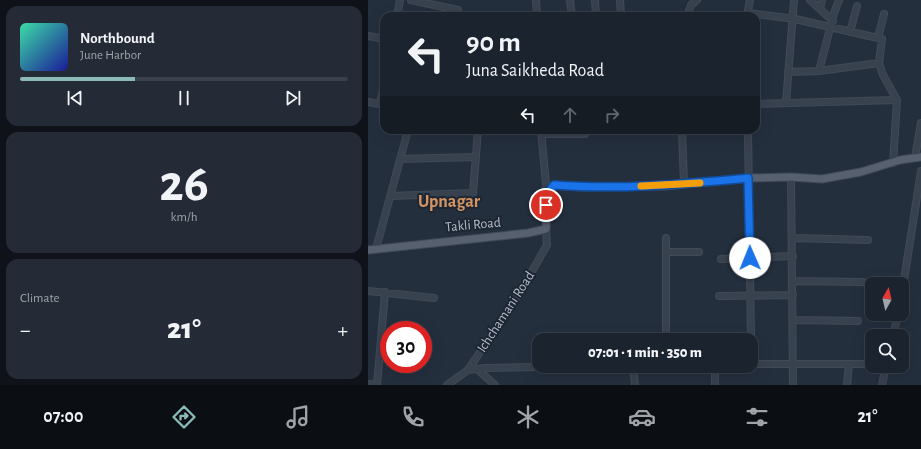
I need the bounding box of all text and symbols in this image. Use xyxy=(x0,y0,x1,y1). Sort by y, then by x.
icon: left xyxy=(400,28,452,80)
text: 90 m xyxy=(466,29,521,57)
text: Northbound xyxy=(80,31,155,46)
text: June Harbor xyxy=(80,49,141,62)
text: Juna Saikheda Road xyxy=(466,62,604,80)
icon: previous xyxy=(64,87,86,109)
icon: pause xyxy=(173,87,195,109)
icon: next xyxy=(282,87,304,109)
icon: left xyxy=(517,104,539,126)
icon: ahead xyxy=(559,104,581,126)
icon: right xyxy=(601,104,623,126)
text: 26 xyxy=(159,158,209,210)
pin xyxy=(529,188,563,222)
district label: Upnagar xyxy=(418,193,481,211)
icon: arrive xyxy=(535,194,557,216)
text: km/h xyxy=(171,211,197,224)
street label: Takli Road xyxy=(445,216,501,234)
position arrow xyxy=(729,237,771,279)
street label: Ichchamani Road xyxy=(475,269,537,355)
north arrow xyxy=(865,277,909,321)
map controls xyxy=(865,277,909,373)
text: Climate xyxy=(20,292,59,305)
text: 21° xyxy=(167,314,201,344)
text: − xyxy=(20,319,31,341)
text: + xyxy=(337,319,348,341)
speed limit sign: 30 xyxy=(380,321,432,373)
button: search xyxy=(865,329,909,373)
text: 07:01 · 1 min · 350 m xyxy=(588,345,702,360)
icon: directions xyxy=(170,403,198,431)
icon: music xyxy=(284,403,312,431)
icon: phone xyxy=(399,403,427,431)
icon: climate xyxy=(514,403,542,431)
icon: car xyxy=(628,403,656,431)
icon: filters xyxy=(743,403,771,431)
text: 07:00 xyxy=(43,408,83,426)
text: 21° xyxy=(857,408,878,426)

